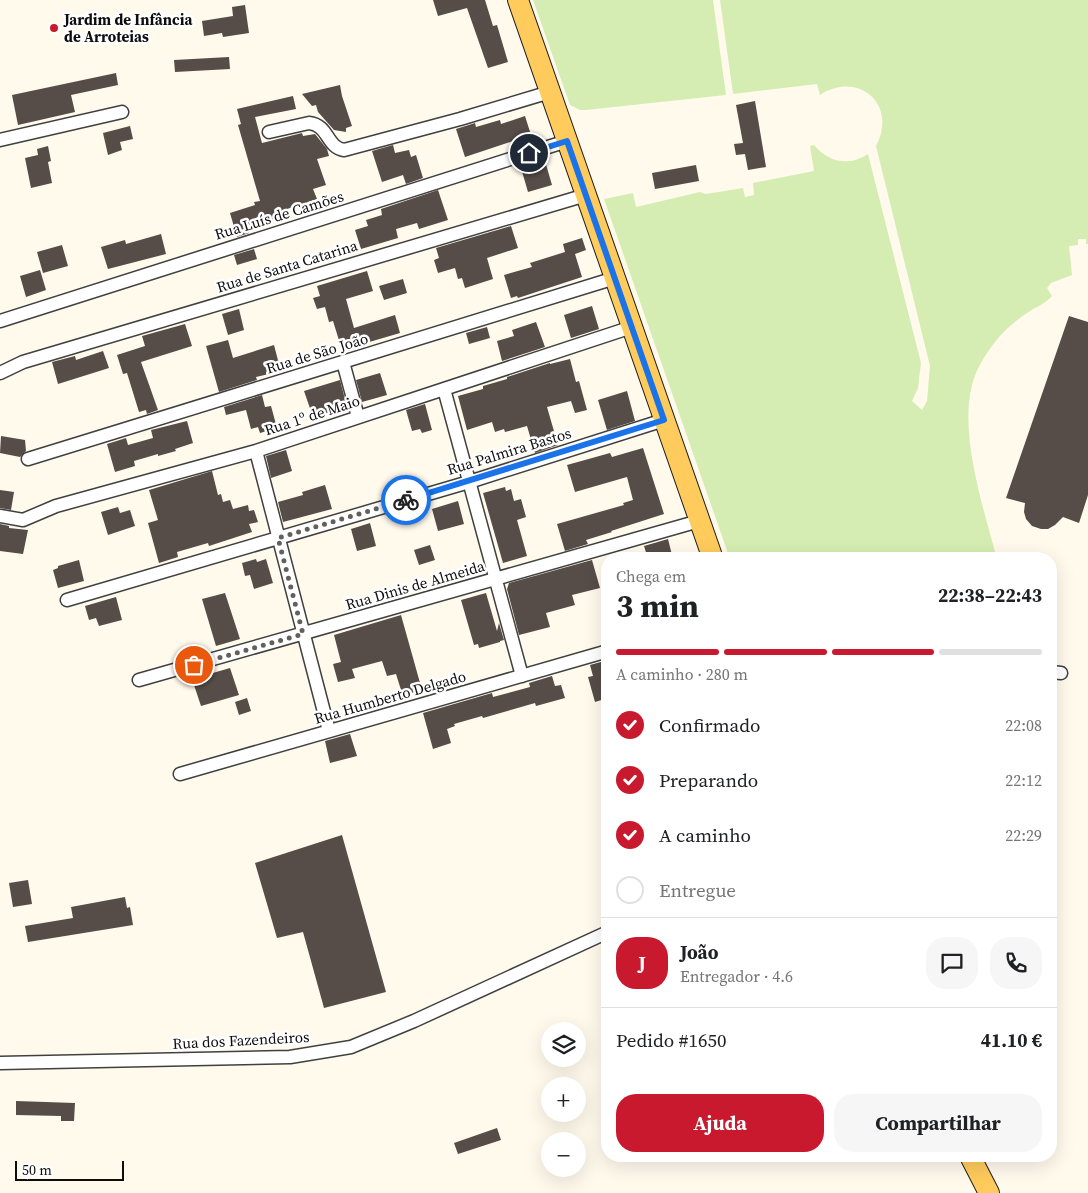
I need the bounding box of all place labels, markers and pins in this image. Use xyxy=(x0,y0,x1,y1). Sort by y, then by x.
place label: Jardim de Infância de Arroteias xyxy=(63,9,193,47)
marker: Jardim de Infância de Arroteias xyxy=(48,22,60,34)
pin xyxy=(508,132,550,174)
pin xyxy=(173,644,215,686)

